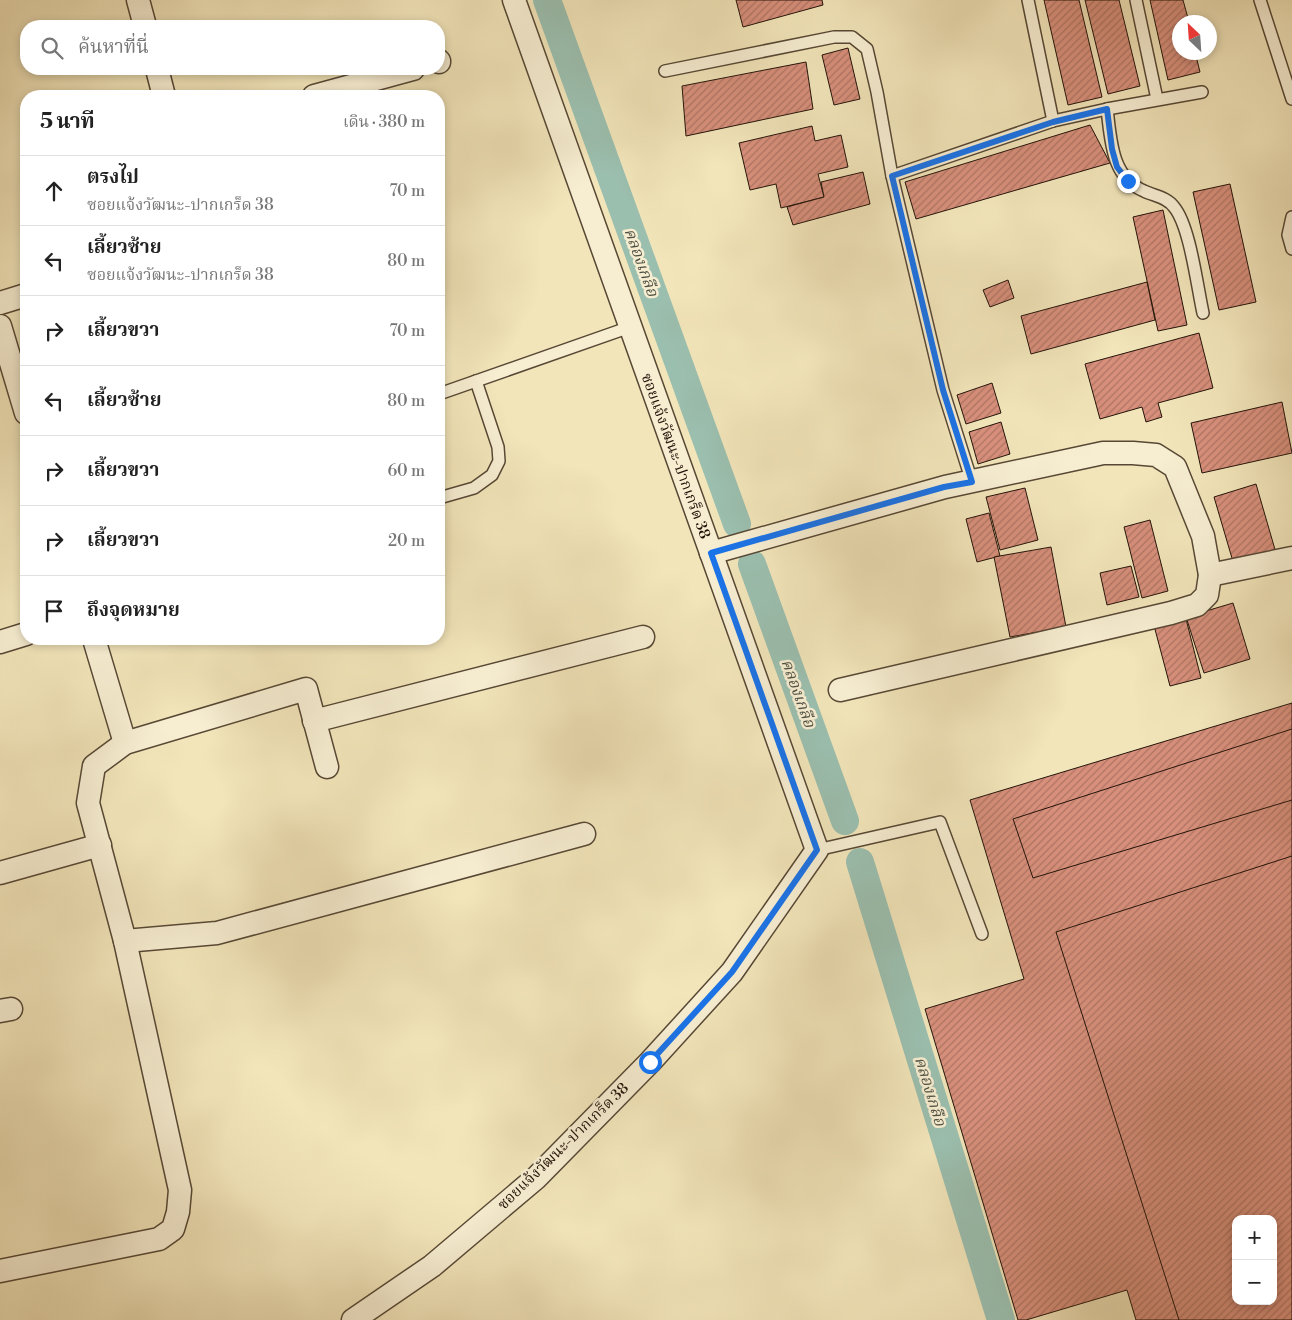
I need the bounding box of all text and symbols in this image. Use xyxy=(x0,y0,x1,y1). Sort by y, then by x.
north arrow xyxy=(1172,15,1217,60)
search box xyxy=(20,20,445,75)
icon: search xyxy=(38,34,66,62)
text: ค้นหาที่นี่ xyxy=(78,35,149,59)
text: 5 นาที xyxy=(40,109,95,135)
text: เดิน · 380 m xyxy=(343,112,425,132)
text: ตรงไป xyxy=(87,165,139,189)
route end xyxy=(1117,170,1140,193)
icon: ahead xyxy=(40,177,68,205)
text: 70 m xyxy=(389,181,425,201)
text: ซอยแจ้งวัฒนะ-ปากเกร็ด 38 xyxy=(87,195,274,215)
water label: คลองเกลือ xyxy=(619,225,663,300)
text: เลี้ยวซ้าย xyxy=(87,235,161,259)
icon: left xyxy=(40,247,68,275)
text: 80 m xyxy=(387,251,425,271)
text: ซอยแจ้งวัฒนะ-ปากเกร็ด 38 xyxy=(87,265,274,285)
icon: right xyxy=(40,317,68,345)
text: เลี้ยวขวา xyxy=(87,318,159,342)
text: 70 m xyxy=(389,321,425,341)
street label: ซอยแจ้งวัฒนะ-ปากเกร็ด 38 xyxy=(637,371,714,542)
icon: left xyxy=(40,387,68,415)
text: เลี้ยวซ้าย xyxy=(87,388,161,412)
text: 80 m xyxy=(387,391,425,411)
icon: right xyxy=(40,457,68,485)
text: เลี้ยวขวา xyxy=(87,458,159,482)
text: 60 m xyxy=(387,461,425,481)
icon: right xyxy=(40,527,68,555)
text: เลี้ยวขวา xyxy=(87,528,159,552)
text: 20 m xyxy=(388,531,425,551)
icon: arrive xyxy=(40,597,68,625)
text: ถึงจุดหมาย xyxy=(87,598,180,622)
water label: คลองเกลือ xyxy=(776,656,820,731)
route start xyxy=(639,1051,662,1074)
water label: คลองเกลือ xyxy=(910,1054,950,1129)
street label: ซอยแจ้งวัฒนะ-ปากเกร็ด 38 xyxy=(494,1079,633,1214)
map controls xyxy=(1232,1215,1277,1305)
button: + xyxy=(1232,1215,1277,1260)
button: − xyxy=(1232,1260,1277,1305)

